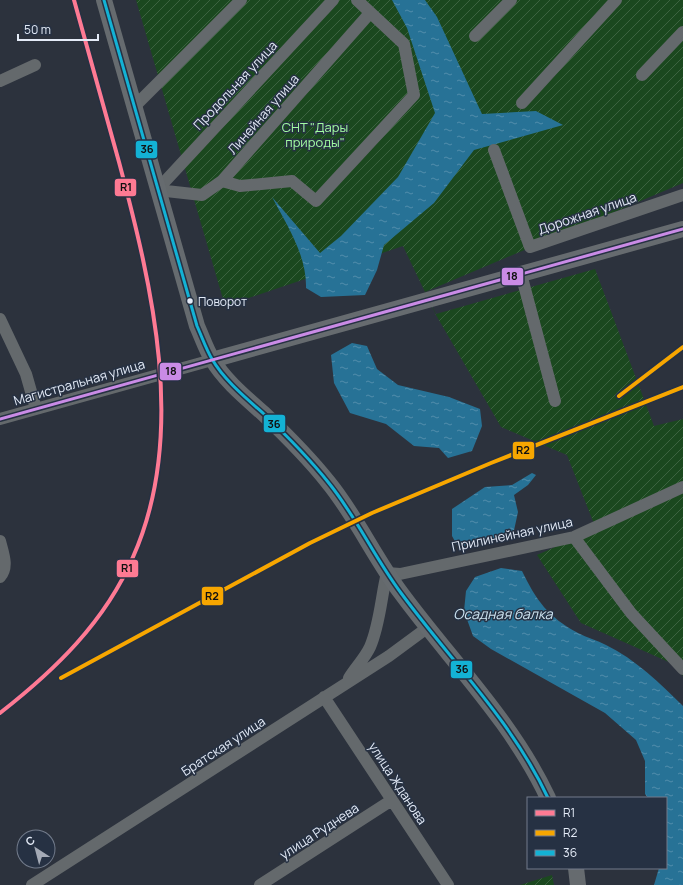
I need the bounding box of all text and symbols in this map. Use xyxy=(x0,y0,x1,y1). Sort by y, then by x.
scale bar xyxy=(18,16,98,42)
text: 50 m xyxy=(24,21,51,38)
street label: Продольная улица xyxy=(189,37,281,133)
street label: Линейная улица xyxy=(223,70,303,158)
park label: СНТ "Дары природы" xyxy=(282,118,348,151)
line badge: 36 xyxy=(135,140,158,159)
text: 36 xyxy=(140,141,154,156)
line badge: R1 xyxy=(114,178,137,197)
text: R1 xyxy=(120,179,132,194)
street label: Дорожная улица xyxy=(535,188,639,238)
line badge: 18 xyxy=(501,267,524,286)
text: 18 xyxy=(506,268,518,283)
place label: Поворот xyxy=(198,293,247,310)
marker: Поворот xyxy=(185,296,195,306)
street label: Магистральная улица xyxy=(11,355,147,409)
line badge: 18 xyxy=(159,362,182,381)
text: 18 xyxy=(165,363,177,378)
line badge: 36 xyxy=(263,414,286,433)
text: 36 xyxy=(267,416,281,431)
line badge: R2 xyxy=(512,441,535,460)
text: R2 xyxy=(516,442,530,457)
street label: Прилинейная улица xyxy=(450,512,574,556)
line badge: R1 xyxy=(116,559,139,578)
text: R1 xyxy=(121,560,133,575)
line badge: R2 xyxy=(201,586,224,606)
text: R2 xyxy=(205,588,219,603)
water label: Осадная балка xyxy=(453,604,554,623)
line badge: 36 xyxy=(450,660,473,679)
text: 36 xyxy=(455,661,469,676)
street label: Братская улица xyxy=(178,712,268,780)
street label: улица Жданова xyxy=(365,738,431,828)
legend xyxy=(527,797,667,869)
street label: улица Руднева xyxy=(276,799,362,863)
text: R1 xyxy=(563,804,575,821)
text: R2 xyxy=(563,824,578,841)
north arrow xyxy=(16,829,56,869)
text: С xyxy=(22,832,38,849)
text: 36 xyxy=(563,844,577,861)

